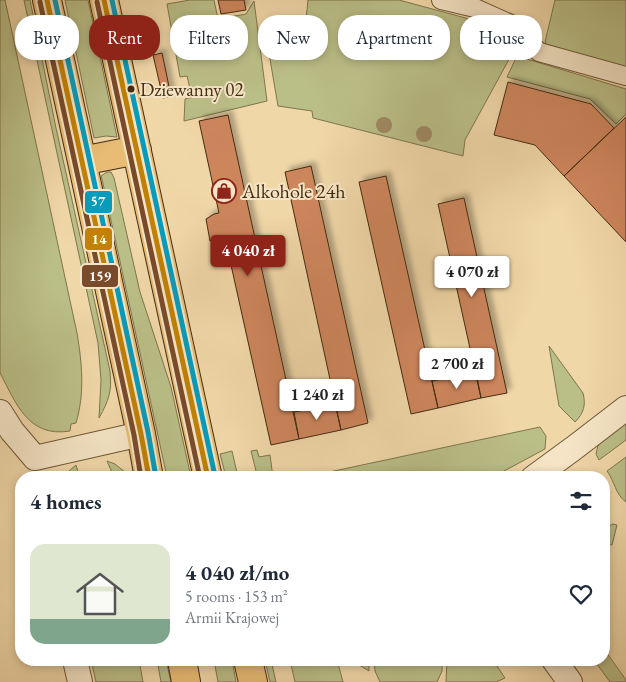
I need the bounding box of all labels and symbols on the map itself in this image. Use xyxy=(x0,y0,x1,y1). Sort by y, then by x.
place label: Dziewanny 02 xyxy=(140,77,244,102)
marker: Dziewanny 02 xyxy=(126,84,136,94)
shop icon: Alkohole 24h xyxy=(211,178,237,204)
place label: Alkohole 24h xyxy=(241,178,346,204)
line badge: 57 xyxy=(84,190,113,214)
text: 57 xyxy=(91,192,106,210)
line badge: 14 xyxy=(84,227,113,251)
text: 14 xyxy=(92,230,107,248)
pin: 4 040 zł xyxy=(196,234,300,277)
pin: 4 070 zł xyxy=(420,256,524,298)
line badge: 159 xyxy=(81,264,119,288)
text: 159 xyxy=(89,267,112,285)
pin: 2 700 zł xyxy=(405,348,509,390)
pin: 1 240 zł xyxy=(265,378,369,421)

